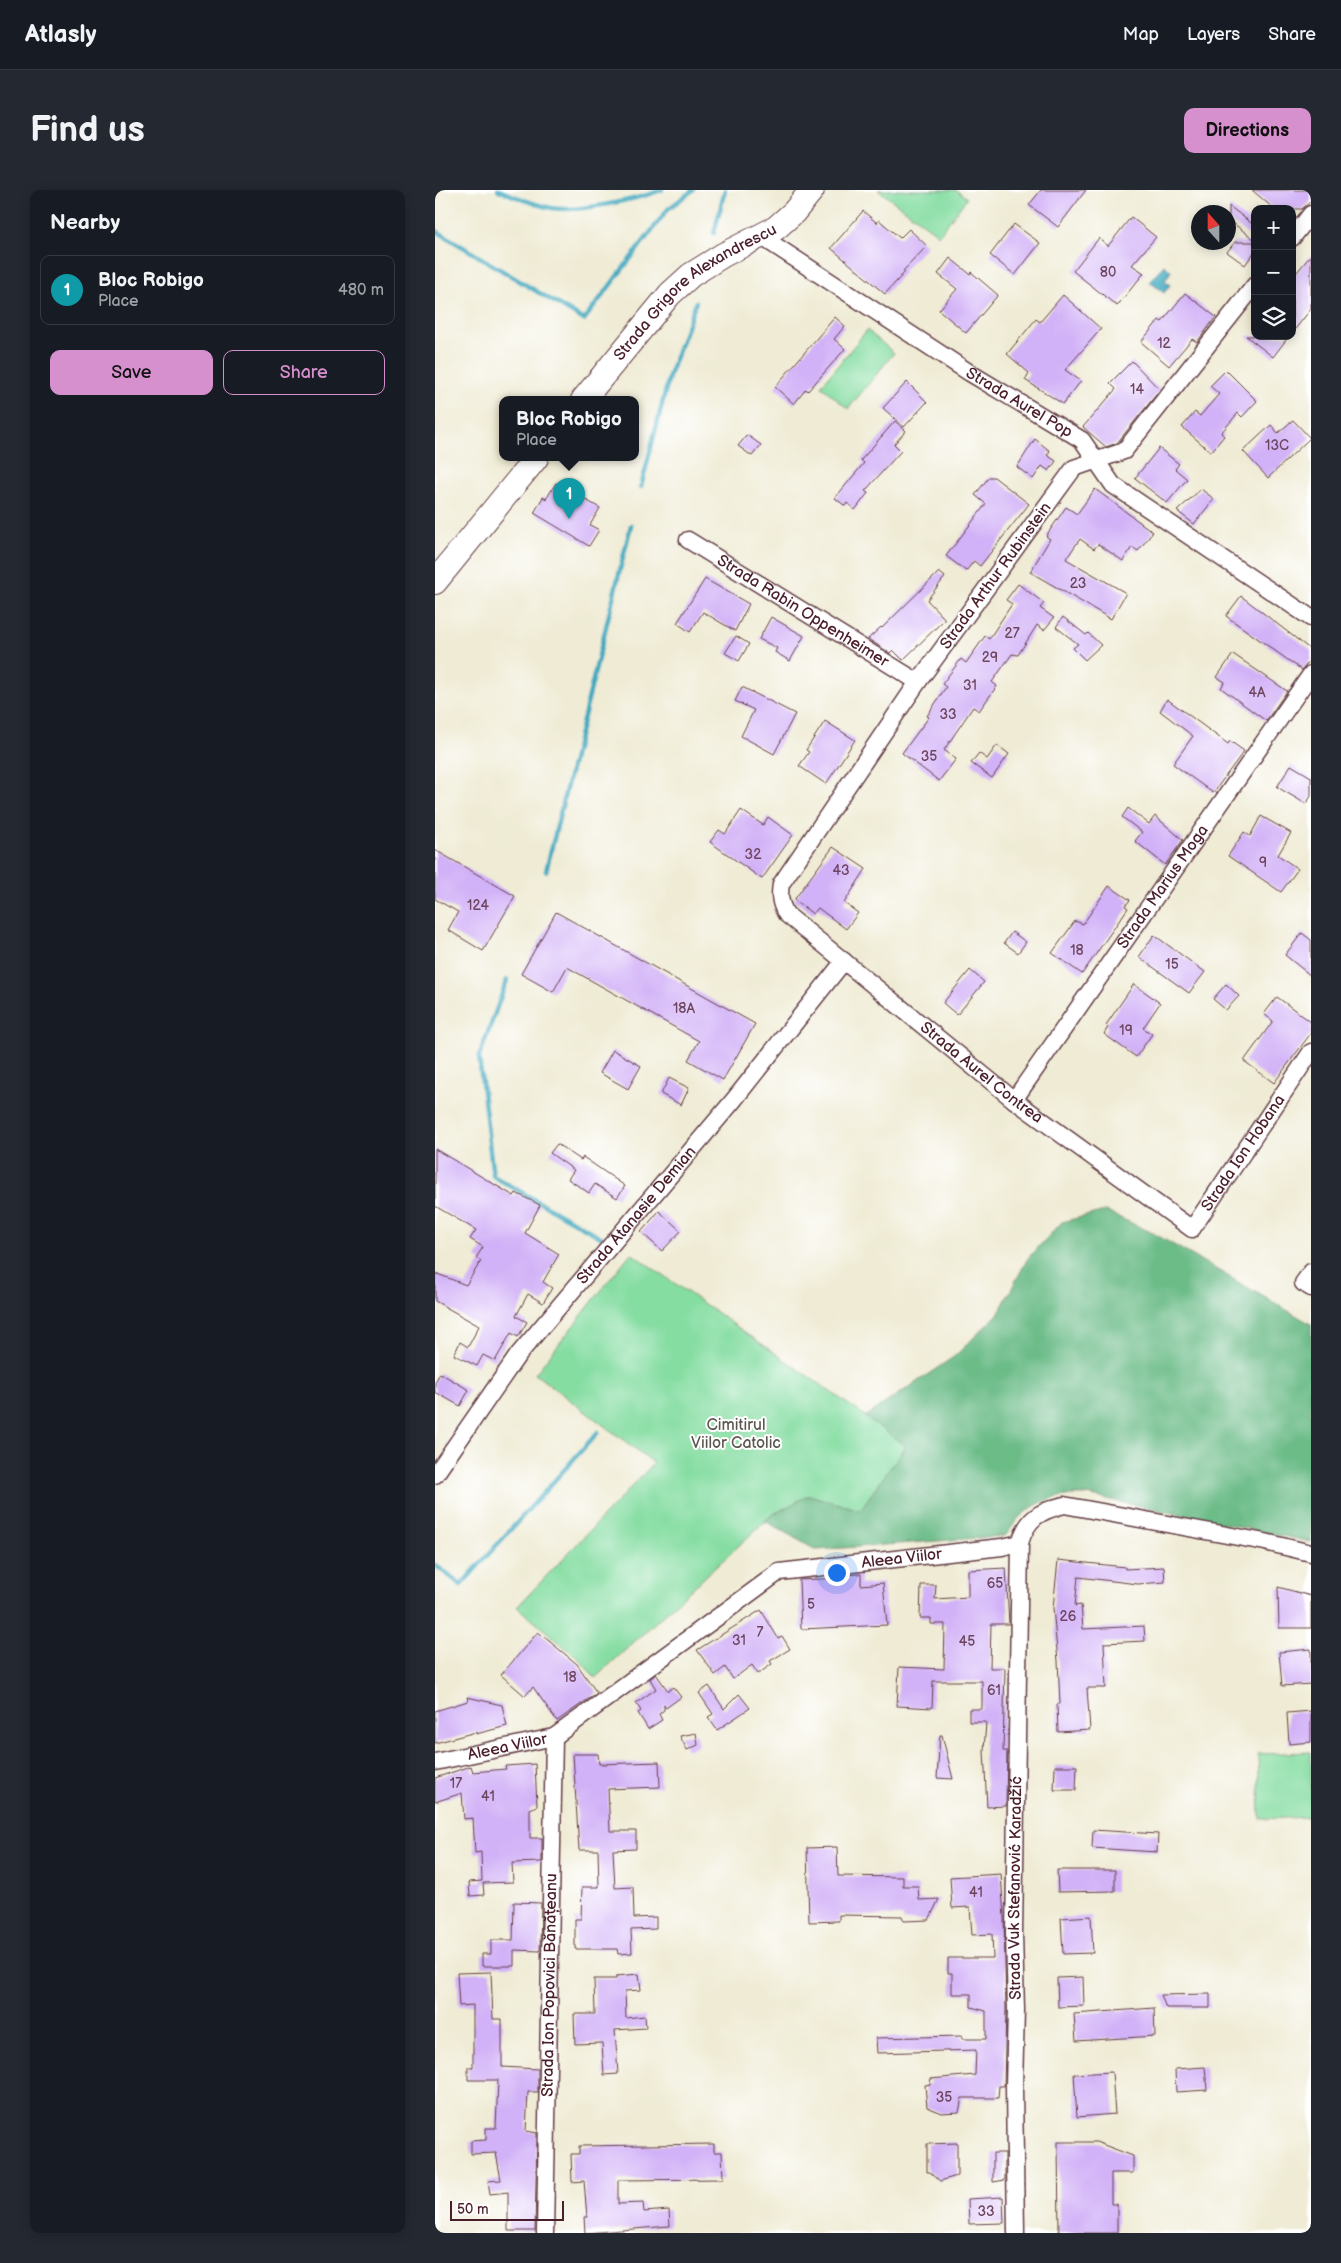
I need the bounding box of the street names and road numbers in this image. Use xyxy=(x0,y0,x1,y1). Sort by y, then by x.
street label: Strada Grigore Alexandrescu xyxy=(610,220,780,364)
street label: Strada Aurel Pop xyxy=(963,363,1076,442)
street label: Strada Arthur Rubinstein xyxy=(936,499,1056,653)
street label: Strada Rabin Oppenheimer xyxy=(714,551,892,671)
street label: Strada Marius Moga xyxy=(1113,821,1212,952)
street label: Strada Aurel Contrea xyxy=(916,1018,1047,1127)
street label: Strada Ion Hobana xyxy=(1197,1091,1289,1215)
street label: Strada Atanasie Demian xyxy=(573,1142,700,1288)
street label: Aleea Viilor xyxy=(860,1544,943,1572)
street label: Aleea Viilor xyxy=(466,1729,549,1764)
street label: Strada Vuk Stefanović Karadžić xyxy=(1004,1776,1026,2000)
street label: Strada Ion Popovici Bănățeanu xyxy=(538,1873,561,2097)

